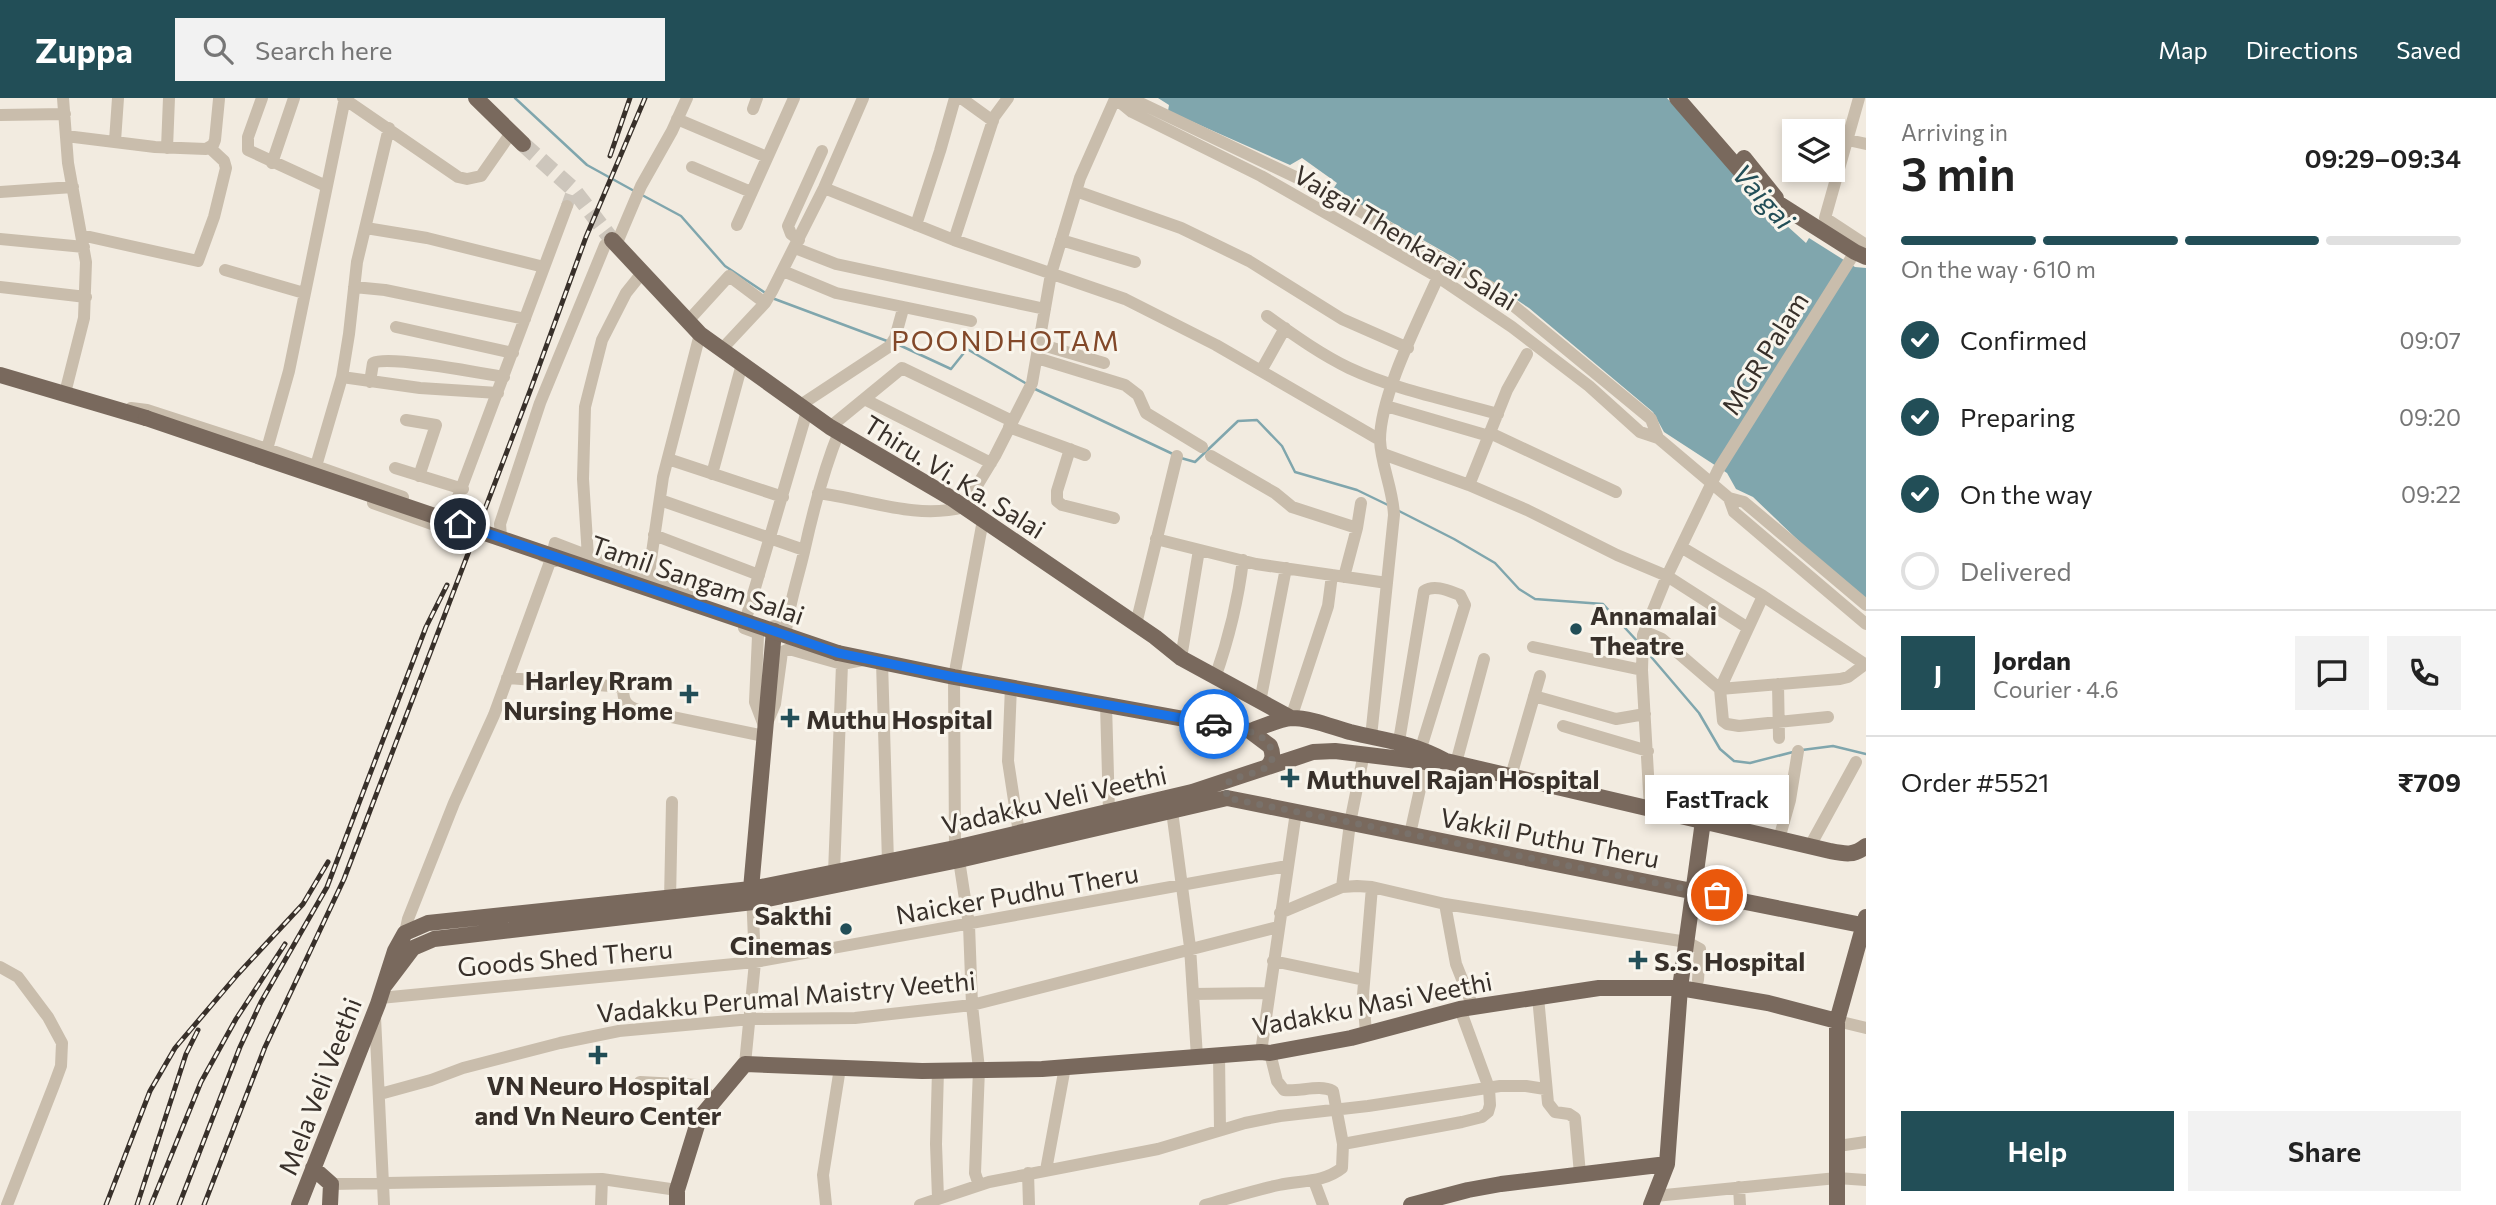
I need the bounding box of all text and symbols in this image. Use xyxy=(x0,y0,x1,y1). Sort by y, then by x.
search box xyxy=(175,18,665,81)
text: Zuppa xyxy=(35,29,133,70)
icon: search xyxy=(199,30,237,68)
text: Search here xyxy=(255,34,392,65)
text: Map xyxy=(2158,35,2208,64)
text: Directions xyxy=(2246,35,2358,64)
text: Saved xyxy=(2396,35,2461,64)
text: Arriving in xyxy=(1901,118,2008,146)
map controls xyxy=(1782,119,1845,182)
button: layers xyxy=(1782,119,1845,182)
text: 09:29–09:34 xyxy=(2304,142,2461,173)
text: 3 min xyxy=(1901,144,2016,200)
water label: Vaigai xyxy=(1726,156,1803,236)
street label: Vaigai Thenkarai Salai xyxy=(1289,158,1523,316)
text: On the way · 610 m xyxy=(1901,255,2096,283)
street label: MGR Palam xyxy=(1714,286,1814,420)
icon: check xyxy=(1901,321,1939,359)
district label: POONDHOTAM xyxy=(891,323,1121,357)
text: Confirmed xyxy=(1960,324,2087,355)
text: 09:07 xyxy=(2400,326,2461,354)
icon: check xyxy=(1901,398,1939,436)
text: Preparing xyxy=(1960,401,2075,432)
text: 09:20 xyxy=(2399,403,2461,431)
street label: Thiru. Vi. Ka. Salai xyxy=(859,408,1051,544)
icon: check xyxy=(1901,475,1939,513)
text: On the way xyxy=(1960,478,2093,509)
text: 09:22 xyxy=(2401,480,2461,508)
pin xyxy=(430,494,490,554)
icon: home xyxy=(441,505,479,543)
street label: Tamil Sangam Salai xyxy=(587,528,809,630)
text: Delivered xyxy=(1960,555,2071,586)
place label: Annamalai Theatre xyxy=(1590,599,1717,660)
marker: Annamalai Theatre xyxy=(1568,621,1584,637)
button: chat xyxy=(2295,636,2369,710)
button: phone xyxy=(2387,636,2461,710)
text: Jordan xyxy=(1993,644,2071,675)
text: J xyxy=(1934,658,1942,689)
place label: Harley Rram Nursing Home xyxy=(503,664,673,725)
text: Courier · 4.6 xyxy=(1993,675,2119,703)
marker: Harley Rram Nursing Home xyxy=(679,684,699,704)
courier xyxy=(1179,689,1249,759)
place label: Muthu Hospital xyxy=(806,703,993,734)
icon: car xyxy=(1195,705,1233,743)
marker: Muthu Hospital xyxy=(780,708,800,728)
street label: Vadakku Veli Veethi xyxy=(939,758,1169,840)
place label: Muthuvel Rajan Hospital xyxy=(1306,763,1600,794)
text: Order #5521 xyxy=(1901,766,2049,797)
text: ₹709 xyxy=(2397,766,2461,797)
marker: Muthuvel Rajan Hospital xyxy=(1280,768,1300,788)
callout: FastTrack xyxy=(1645,776,1789,825)
text: FastTrack xyxy=(1665,785,1769,813)
street label: Vakkil Puthu Theru xyxy=(1438,801,1662,873)
street label: Naicker Pudhu Theru xyxy=(893,856,1141,930)
pin xyxy=(1687,865,1747,925)
icon: bag xyxy=(1698,876,1736,914)
place label: Sakthi Cinemas xyxy=(730,899,832,960)
marker: Sakthi Cinemas xyxy=(838,921,854,937)
street label: Goods Shed Theru xyxy=(456,932,674,982)
place label: S.S. Hospital xyxy=(1654,945,1805,976)
marker: S.S. Hospital xyxy=(1628,950,1648,970)
street label: Vadakku Perumal Maistry Veethi xyxy=(595,964,977,1028)
street label: Vadakku Masi Veethi xyxy=(1249,965,1495,1041)
street label: Mela Veli Veethi xyxy=(271,993,367,1179)
marker: VN Neuro Hospital and Vn Neuro Center xyxy=(588,1045,608,1065)
place label: VN Neuro Hospital and Vn Neuro Center xyxy=(475,1069,722,1130)
button: Help xyxy=(1901,1111,2174,1191)
button: Share xyxy=(2188,1111,2461,1191)

